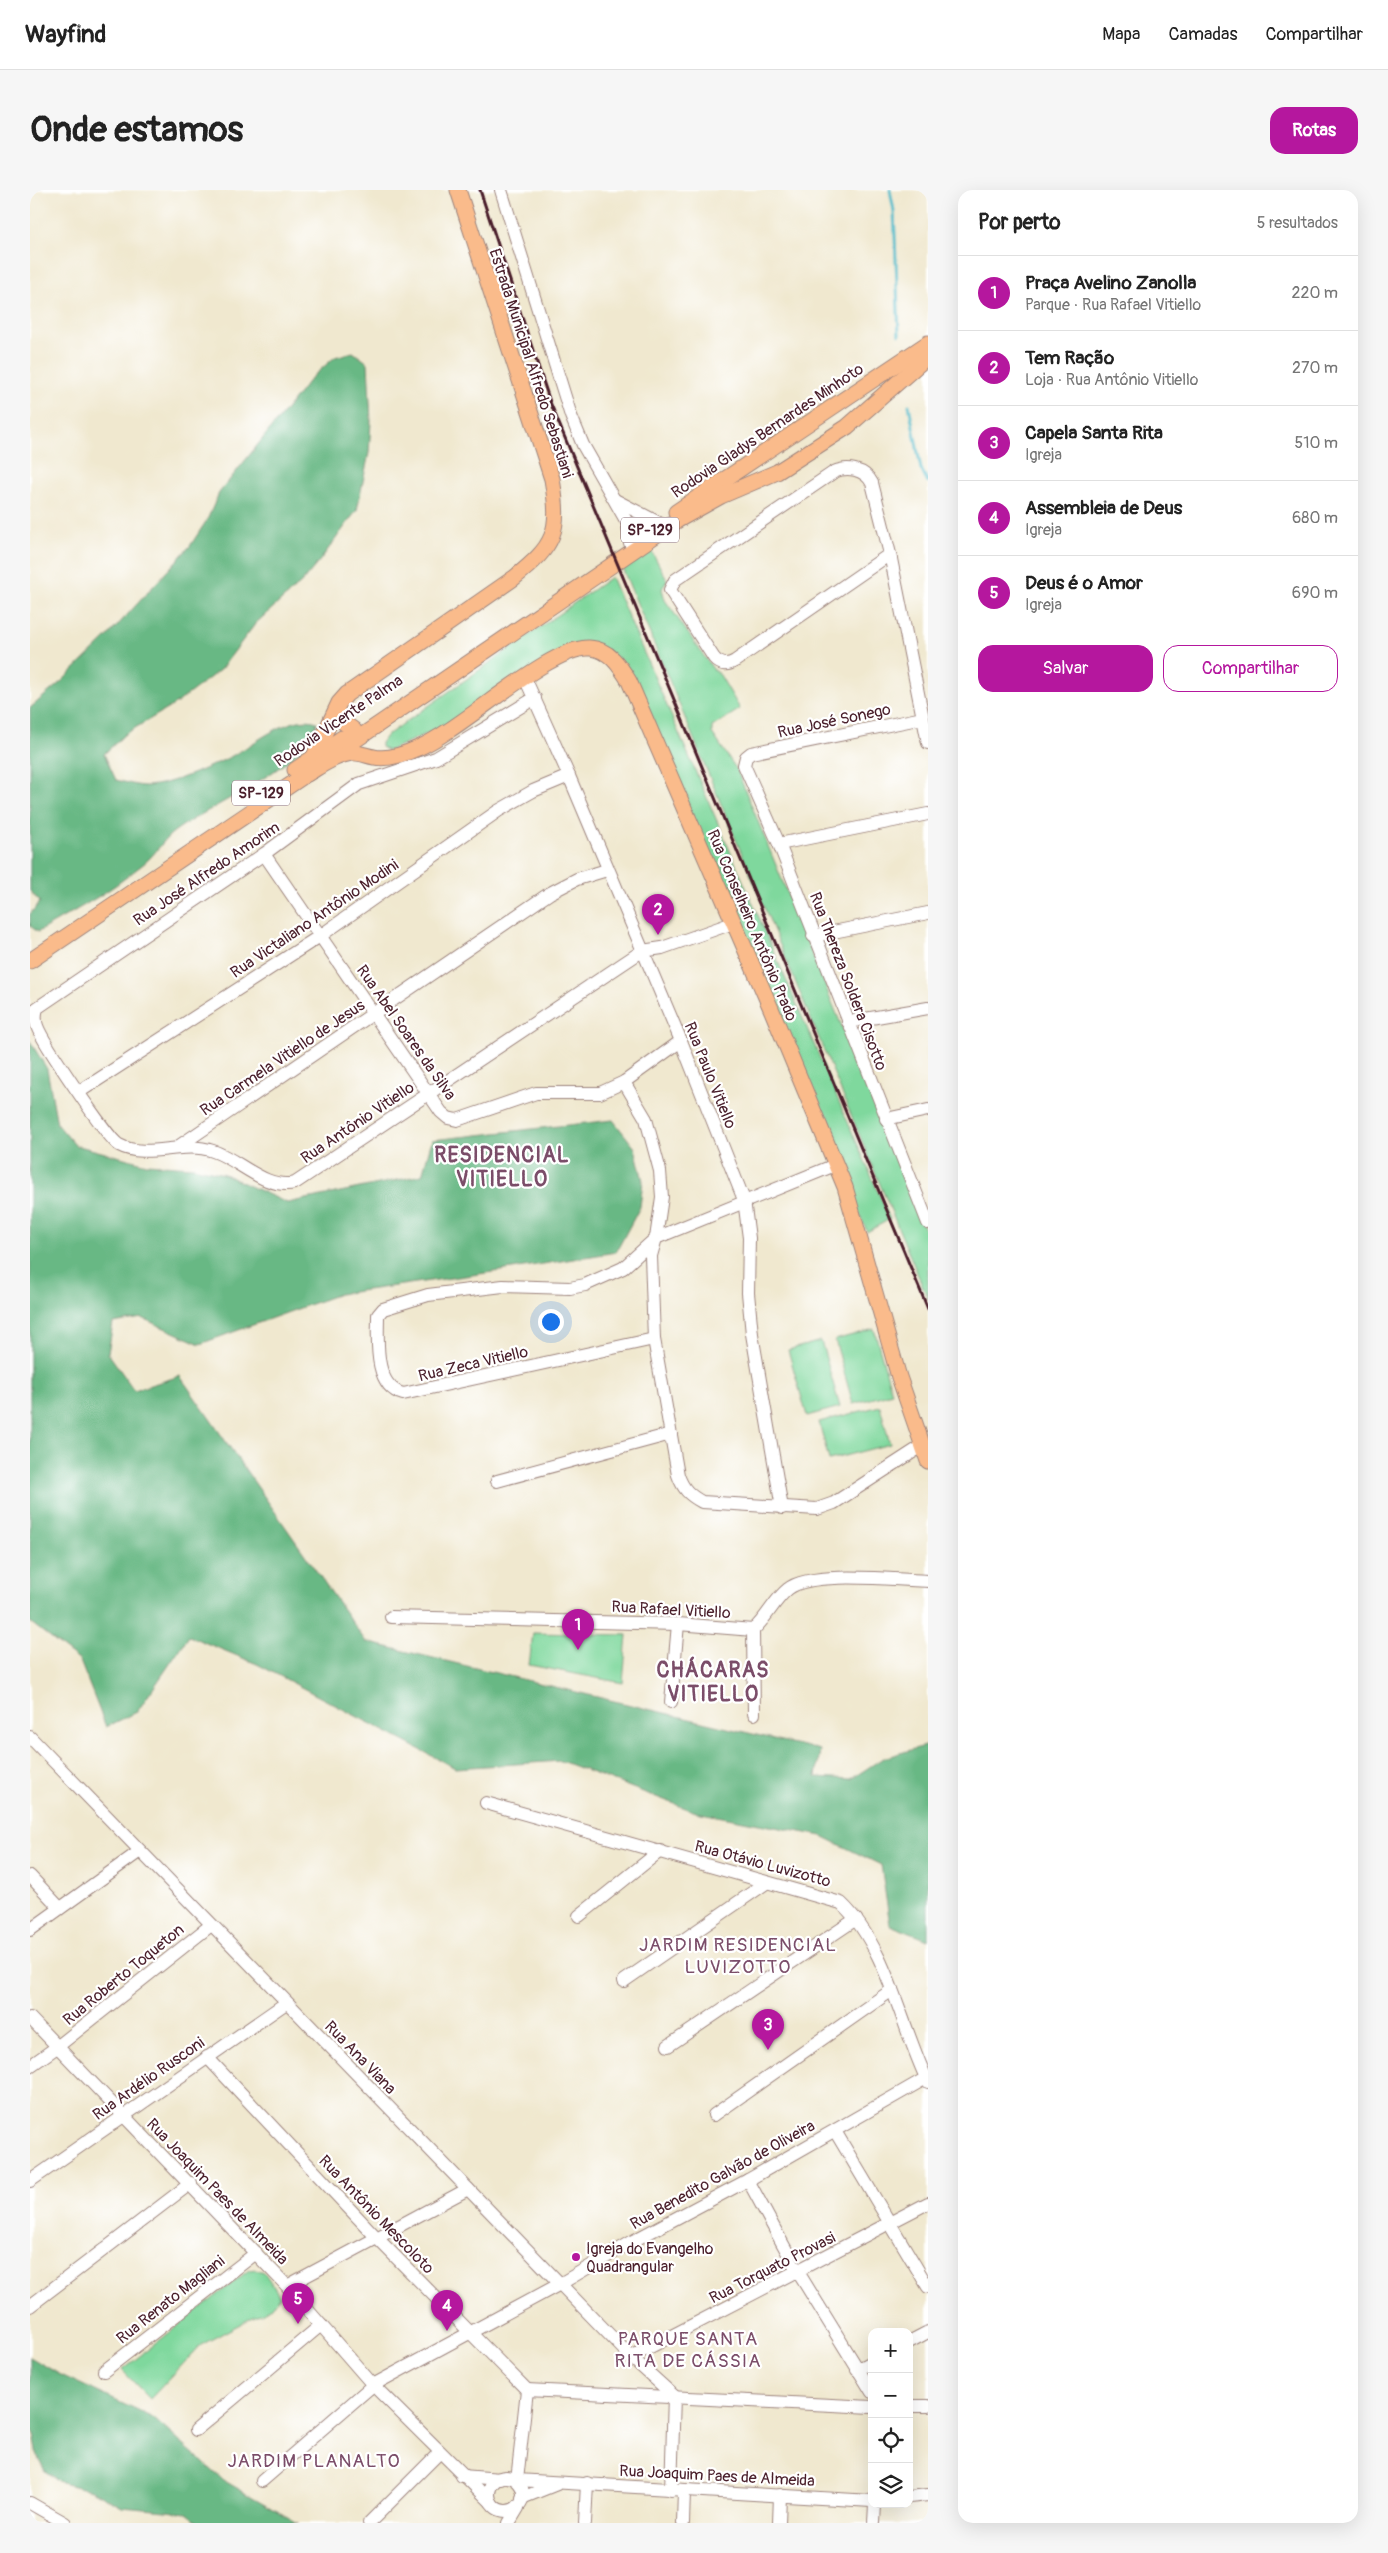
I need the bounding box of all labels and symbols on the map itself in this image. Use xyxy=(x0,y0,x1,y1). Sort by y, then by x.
street label: Estrada Municipal Alfredo Sebastiani xyxy=(484,246,578,481)
street label: Rodovia Gladys Bernardes Minhoto xyxy=(668,359,868,503)
road number: SP-129 xyxy=(621,518,679,542)
street label: Rodovia Vicente Palma xyxy=(270,670,407,771)
street label: Rua José Sonego xyxy=(776,699,893,743)
road number: SP-129 xyxy=(232,780,290,806)
street label: Rua José Alfredo Amorim xyxy=(129,817,284,930)
street label: Rua Conselheiro Antônio Prado xyxy=(703,827,802,1024)
street label: Rua Victaliano Antônio Modini xyxy=(227,855,403,983)
street label: Rua Thereza Soldera Cisotto xyxy=(805,889,891,1074)
pin: 2 xyxy=(642,894,674,935)
street label: Rua Abel Soares da Silva xyxy=(352,961,460,1104)
street label: Rua Carmela Vitiello de Jesus xyxy=(196,995,369,1120)
street label: Rua Paulo Vitiello xyxy=(680,1019,741,1132)
street label: Rua Antônio Vitiello xyxy=(297,1077,418,1168)
district label: RESIDENCIAL VITIELLO xyxy=(434,1142,570,1193)
your location xyxy=(538,1309,564,1335)
street label: Rua Zeca Vitiello xyxy=(416,1342,530,1386)
street label: Rua Rafael Vitiello xyxy=(611,1597,731,1623)
pin: 1 xyxy=(562,1609,594,1650)
district label: CHÁCARAS VITIELLO xyxy=(657,1656,770,1708)
street label: Rua Otávio Luvizotto xyxy=(693,1836,833,1892)
street label: Rua Roberto Toqueton xyxy=(59,1920,188,2030)
district label: JARDIM RESIDENCIAL LUVIZOTTO xyxy=(639,1933,837,1979)
pin: 3 xyxy=(752,2009,784,2050)
street label: Rua Ana Viana xyxy=(320,2017,400,2099)
street label: Rua Ardélio Rusconi xyxy=(89,2033,208,2125)
street label: Rua Joaquim Paes de Almeida xyxy=(142,2114,292,2269)
street label: Rua Benedito Galvão de Oliveira xyxy=(627,2116,818,2234)
street label: Rua Antônio Mescoloto xyxy=(314,2151,438,2279)
street label: Rua Torquato Provasi xyxy=(706,2227,839,2308)
place label: Igreja do Evangelho Quadrangular xyxy=(586,2239,714,2277)
street label: Rua Renato Magliani xyxy=(112,2251,229,2348)
marker: Igreja do Evangelho Quadrangular xyxy=(570,2251,582,2263)
pin: 5 xyxy=(282,2283,314,2324)
pin: 4 xyxy=(431,2290,463,2331)
district label: PARQUE SANTA RITA DE CÁSSIA xyxy=(614,2327,762,2373)
district label: JARDIM PLANALTO xyxy=(227,2449,401,2473)
street label: Rua Joaquim Paes de Almeida xyxy=(619,2461,815,2491)

